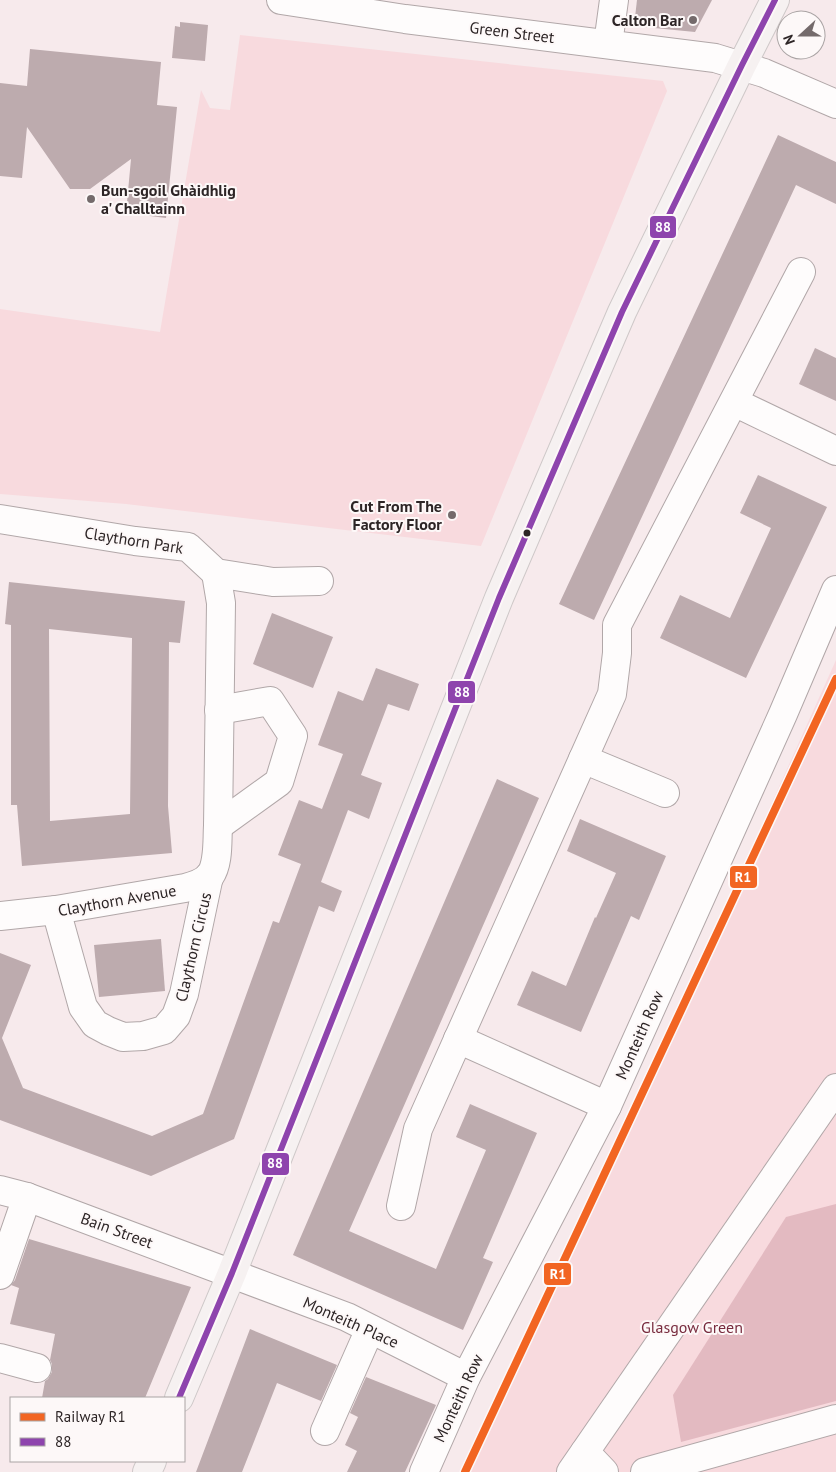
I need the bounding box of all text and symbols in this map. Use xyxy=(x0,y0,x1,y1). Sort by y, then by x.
place label: Calton Bar xyxy=(612,10,683,30)
north arrow xyxy=(776,10,826,60)
marker: Calton Bar xyxy=(687,14,699,26)
street label: Green Street xyxy=(468,17,556,47)
text: N xyxy=(779,32,799,47)
place label: Bun-sgoil Ghàidhlig a' Challtainn xyxy=(101,180,236,218)
marker: Bun-sgoil Ghàidhlig a' Challtainn xyxy=(85,193,97,205)
line badge: 88 xyxy=(649,215,677,239)
text: 88 xyxy=(655,218,671,236)
place label: Cut From The Factory Floor xyxy=(350,496,442,534)
marker: Cut From The Factory Floor xyxy=(446,509,458,521)
street label: Claythorn Park xyxy=(83,522,185,558)
unlabelled marker xyxy=(522,528,532,538)
line badge: 88 xyxy=(447,680,476,704)
text: 88 xyxy=(454,683,470,701)
line badge: R1 xyxy=(729,865,758,889)
text: R1 xyxy=(735,868,751,886)
street label: Claythorn Avenue xyxy=(56,880,178,920)
street label: Claythorn Circus xyxy=(171,890,215,1004)
street label: Monteith Row xyxy=(611,987,668,1082)
line badge: 88 xyxy=(261,1152,290,1176)
text: 88 xyxy=(267,1154,283,1172)
street label: Bain Street xyxy=(78,1208,156,1252)
line badge: R1 xyxy=(543,1262,572,1286)
text: R1 xyxy=(550,1265,566,1283)
street label: Monteith Place xyxy=(300,1292,402,1352)
park label: Glasgow Green xyxy=(641,1317,743,1337)
street label: Monteith Row xyxy=(429,1351,487,1445)
legend xyxy=(10,1397,185,1462)
text: Railway R1 xyxy=(55,1407,126,1426)
text: 88 xyxy=(55,1432,71,1451)

